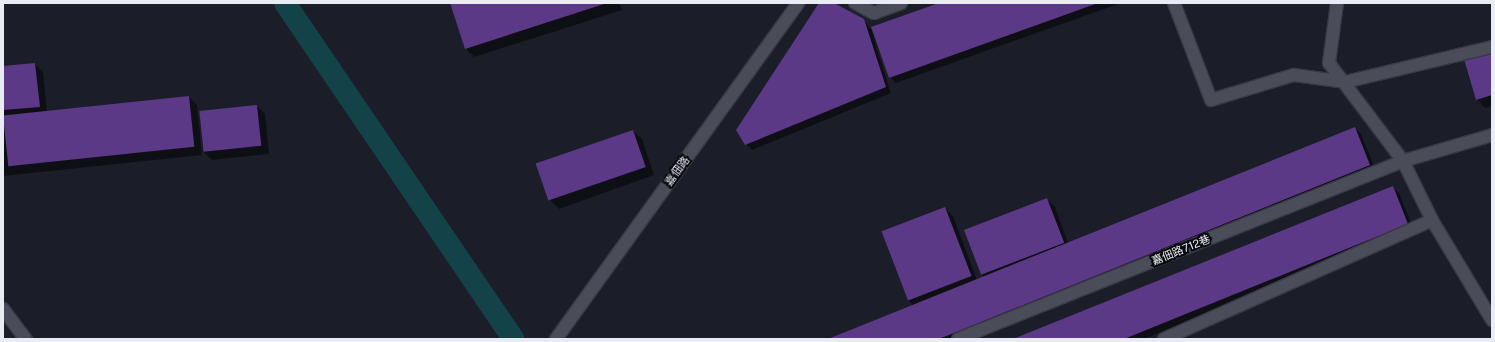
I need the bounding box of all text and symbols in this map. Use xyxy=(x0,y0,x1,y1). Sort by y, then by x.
street label: 嘉佃路 xyxy=(662,154,692,188)
street label: 嘉佃路712巷 xyxy=(1150,232,1212,268)

